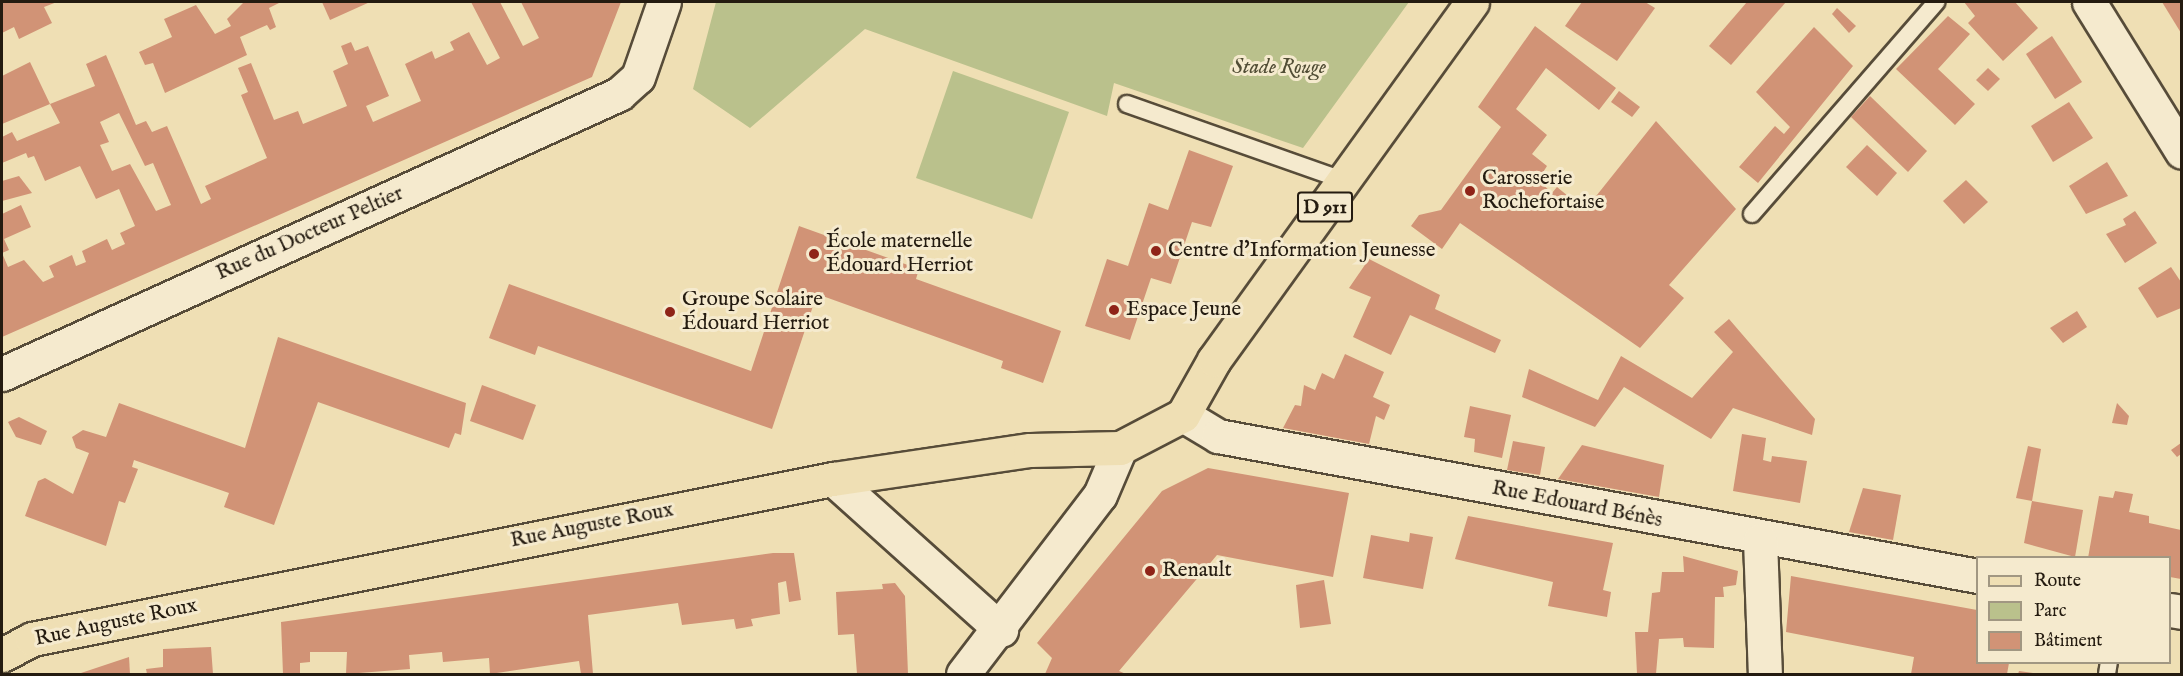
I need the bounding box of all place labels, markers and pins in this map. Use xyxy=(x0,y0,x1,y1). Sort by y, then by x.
place label: Carosserie Rochefortaise xyxy=(1482,166,1604,216)
marker: Carosserie Rochefortaise xyxy=(1463,184,1477,198)
place label: École maternelle Édouard Herriot xyxy=(826,229,973,279)
place label: Centre d'Information Jeunesse xyxy=(1168,238,1435,264)
marker: Centre d'Information Jeunesse xyxy=(1149,244,1163,258)
marker: École maternelle Édouard Herriot xyxy=(807,247,821,261)
place label: Groupe Scolaire Édouard Herriot xyxy=(682,287,829,337)
place label: Espace Jeune xyxy=(1126,297,1241,323)
marker: Espace Jeune xyxy=(1107,303,1121,317)
marker: Groupe Scolaire Édouard Herriot xyxy=(663,305,677,319)
place label: Renault xyxy=(1162,558,1232,584)
marker: Renault xyxy=(1143,564,1157,578)

